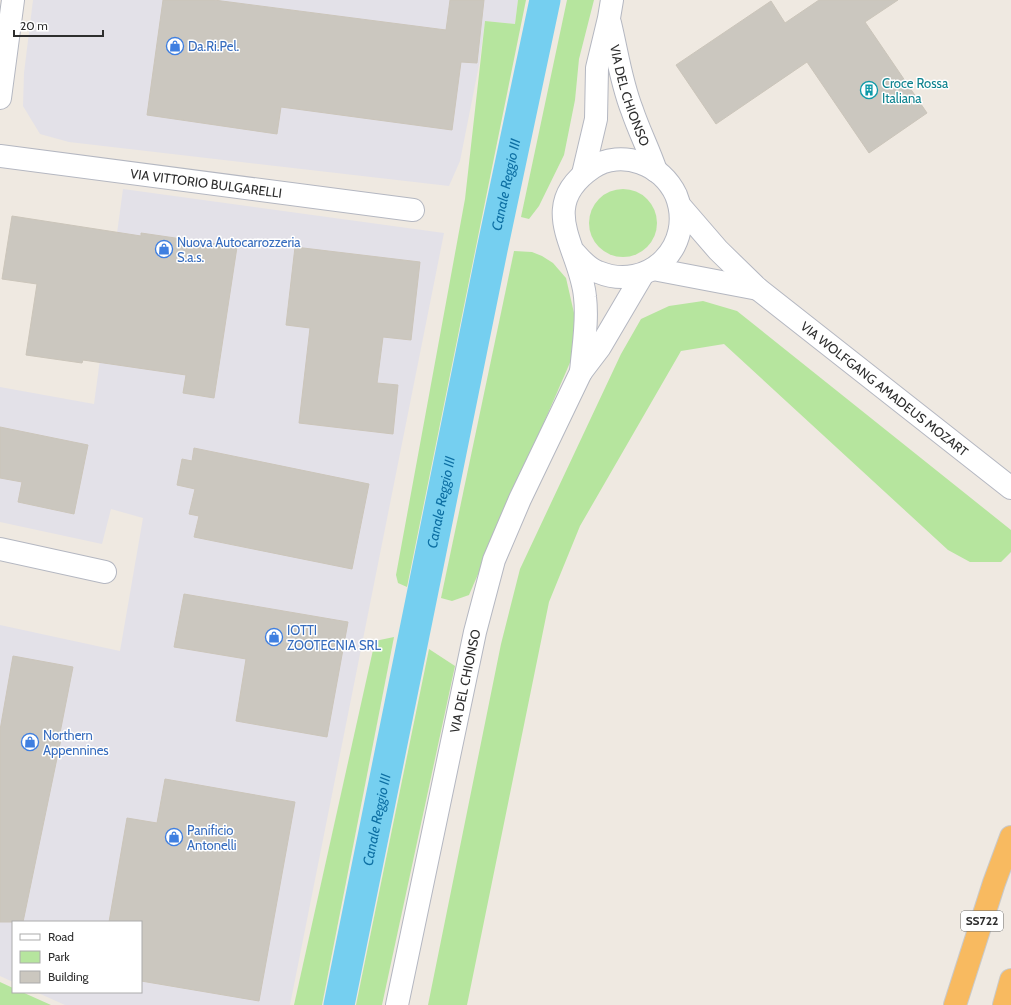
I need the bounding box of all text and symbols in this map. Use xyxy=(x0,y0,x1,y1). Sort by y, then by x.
scale bar xyxy=(14,12,103,38)
text: 20 m xyxy=(20,18,48,33)
shop icon: Da.Ri.Pel. xyxy=(165,36,185,56)
place label: Da.Ri.Pel. xyxy=(188,38,239,54)
street label: VIA DEL CHIONSO xyxy=(607,43,653,148)
place label: Croce Rossa Italiana xyxy=(882,75,949,106)
building icon: Croce Rossa Italiana xyxy=(859,80,879,100)
water label: Canale Reggio III xyxy=(487,137,524,232)
street label: VIA VITTORIO BULGARELLI xyxy=(129,165,283,201)
place label: Nuova Autocarrozzeria S.a.s. xyxy=(177,234,301,265)
shop icon: Nuova Autocarrozzeria S.a.s. xyxy=(154,239,174,259)
street label: VIA WOLFGANG AMADEUS MOZART xyxy=(798,318,971,459)
water label: Canale Reggio III xyxy=(423,454,459,550)
place label: IOTTI ZOOTECNIA SRL xyxy=(287,622,381,653)
shop icon: IOTTI ZOOTECNIA SRL xyxy=(264,627,284,647)
street label: VIA DEL CHIONSO xyxy=(446,628,483,734)
place label: Northern Appennines xyxy=(43,727,109,758)
shop icon: Northern Appennines xyxy=(20,732,40,752)
water label: Canale Reggio III xyxy=(358,772,395,867)
place label: Panificio Antonelli xyxy=(187,822,236,853)
shop icon: Panificio Antonelli xyxy=(164,827,184,847)
road number: SS722 xyxy=(961,911,1003,931)
legend xyxy=(12,921,142,993)
text: Road xyxy=(48,929,74,944)
text: Park xyxy=(48,949,70,964)
text: Building xyxy=(48,969,90,984)

